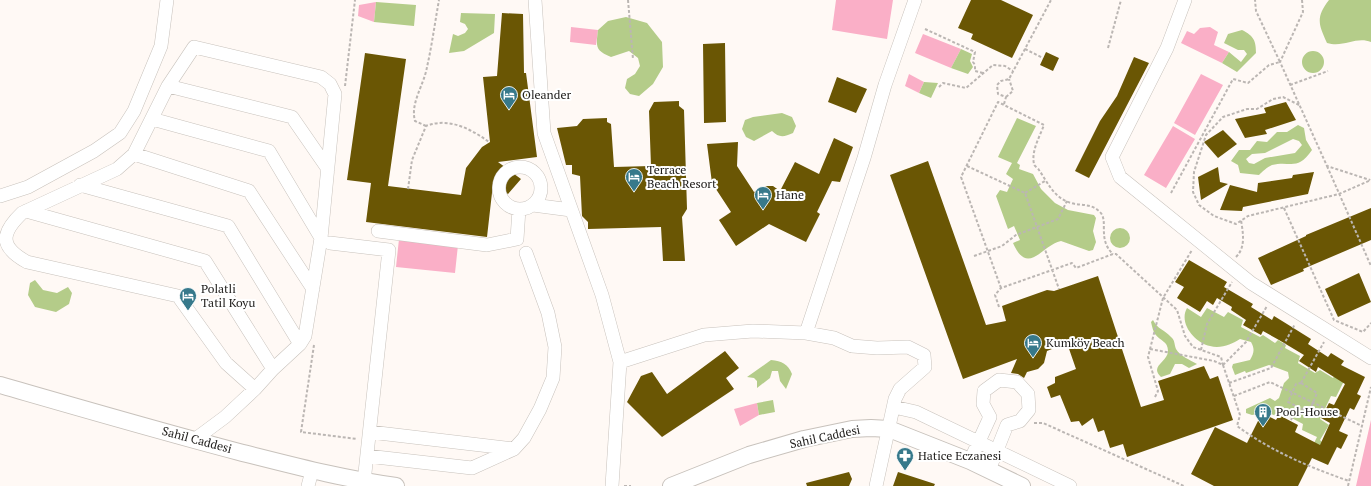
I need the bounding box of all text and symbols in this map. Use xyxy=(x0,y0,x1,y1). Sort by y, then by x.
hotel icon: Oleander xyxy=(499,85,519,110)
place label: Oleander xyxy=(522,87,571,102)
place label: Terrace Beach Resort xyxy=(647,162,717,191)
hotel icon: Terrace Beach Resort xyxy=(624,167,644,192)
hotel icon: Hane xyxy=(753,185,773,210)
place label: Hane xyxy=(776,187,804,202)
place label: Polatli Tatil Koyu xyxy=(201,281,255,310)
hotel icon: Polatli Tatil Koyu xyxy=(178,286,198,311)
hotel icon: Kumköy Beach xyxy=(1023,333,1043,358)
place label: Kumköy Beach xyxy=(1046,335,1125,350)
building icon: Pool-House xyxy=(1253,402,1273,427)
place label: Pool-House xyxy=(1276,404,1338,419)
street label: Sahil Caddesi xyxy=(788,422,862,451)
street label: Sahil Caddesi xyxy=(161,423,234,456)
pharmacy icon: Hatice Eczanesi xyxy=(895,446,915,471)
place label: Hatice Eczanesi xyxy=(918,448,1002,463)

